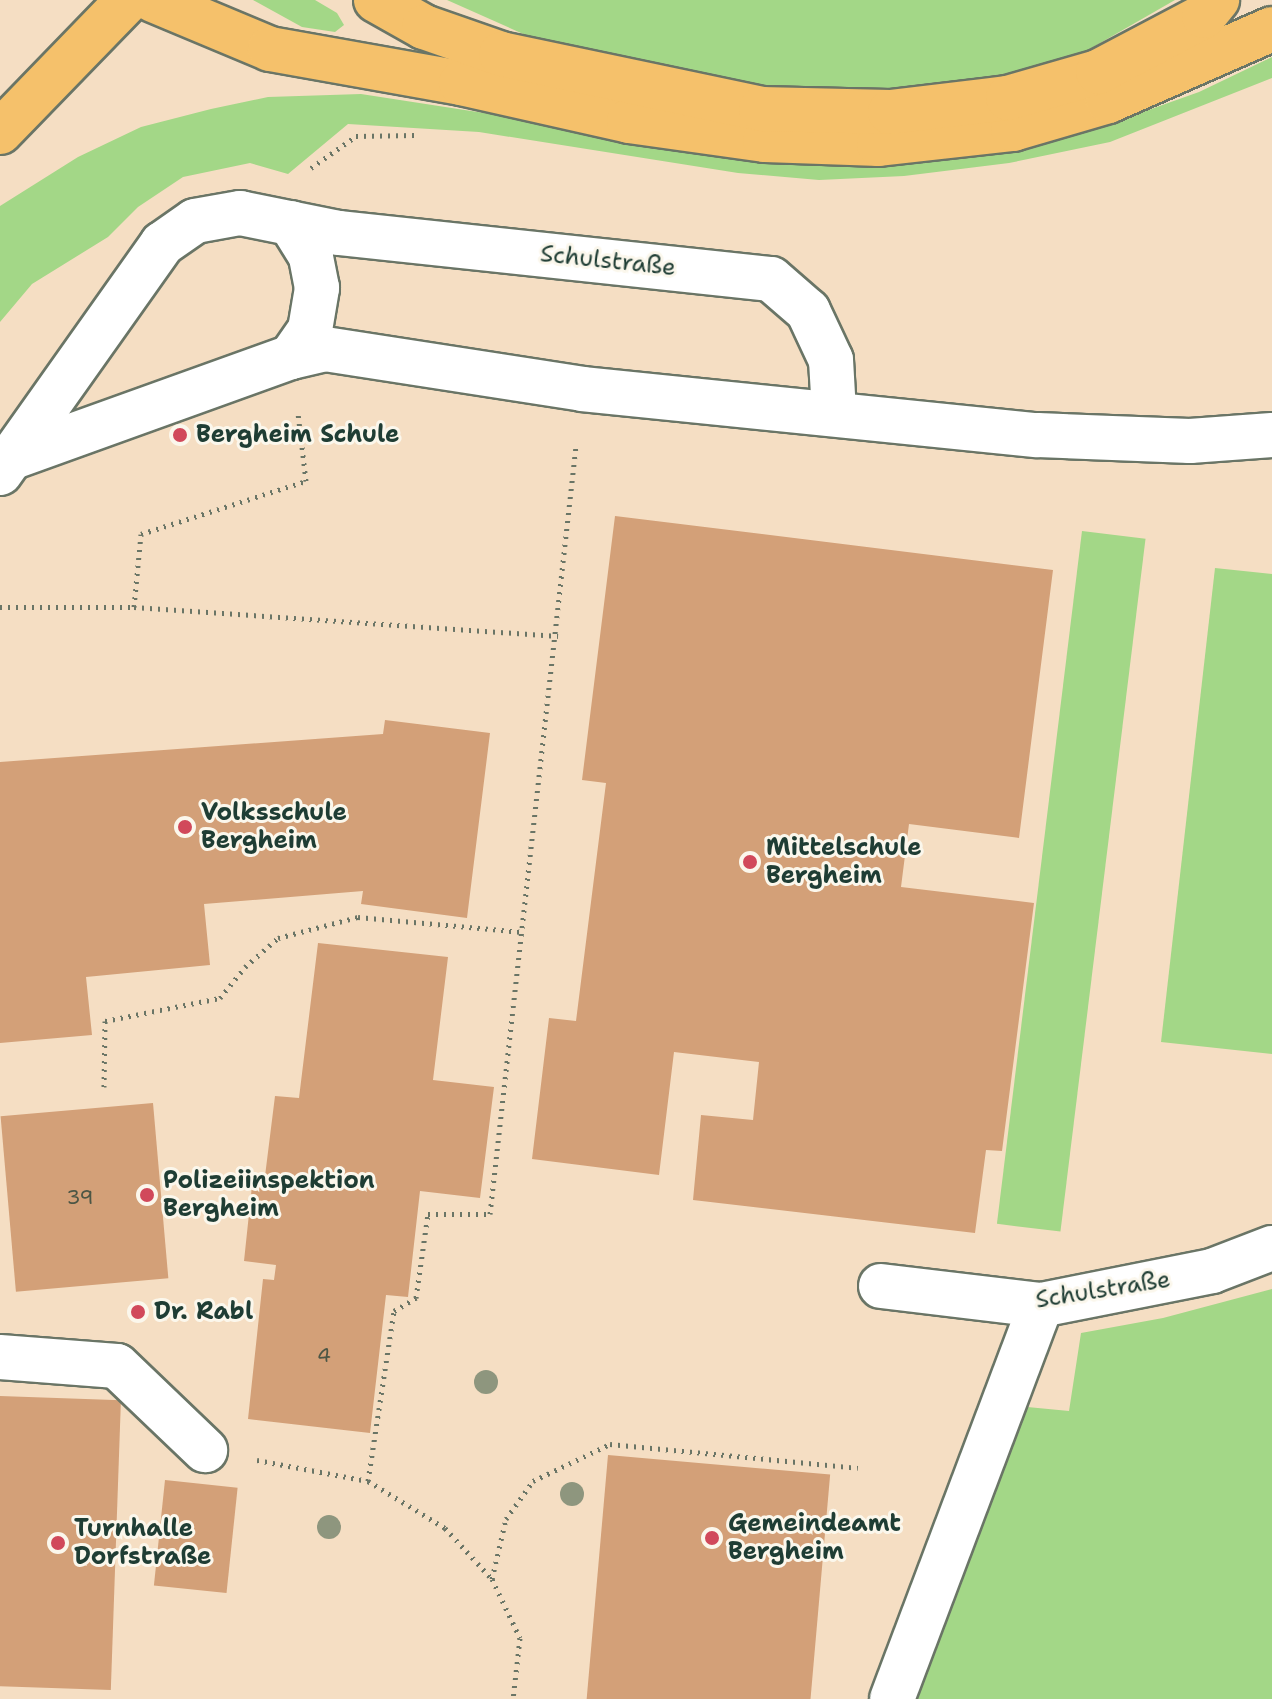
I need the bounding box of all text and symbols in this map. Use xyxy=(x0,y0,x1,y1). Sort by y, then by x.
street label: Schulstraße xyxy=(539,240,677,282)
place label: Bergheim Schule xyxy=(196,421,399,449)
marker: Bergheim Schule xyxy=(171,426,189,444)
place label: Volksschule Bergheim xyxy=(201,799,347,855)
marker: Volksschule Bergheim xyxy=(176,818,194,836)
place label: Mittelschule Bergheim xyxy=(766,834,922,890)
marker: Mittelschule Bergheim xyxy=(741,853,759,871)
place label: Polizeiinspektion Bergheim xyxy=(163,1167,375,1223)
house number: 39 xyxy=(67,1185,93,1209)
marker: Polizeiinspektion Bergheim xyxy=(138,1186,156,1204)
street label: Schulstraße xyxy=(1034,1265,1172,1315)
place label: Dr. Rabl xyxy=(154,1298,253,1326)
marker: Dr. Rabl xyxy=(129,1303,147,1321)
house number: 4 xyxy=(317,1343,331,1367)
place label: Gemeindeamt Bergheim xyxy=(728,1510,901,1566)
place label: Turnhalle Dorfstraße xyxy=(74,1515,212,1571)
marker: Gemeindeamt Bergheim xyxy=(703,1529,721,1547)
marker: Turnhalle Dorfstraße xyxy=(49,1534,67,1552)

